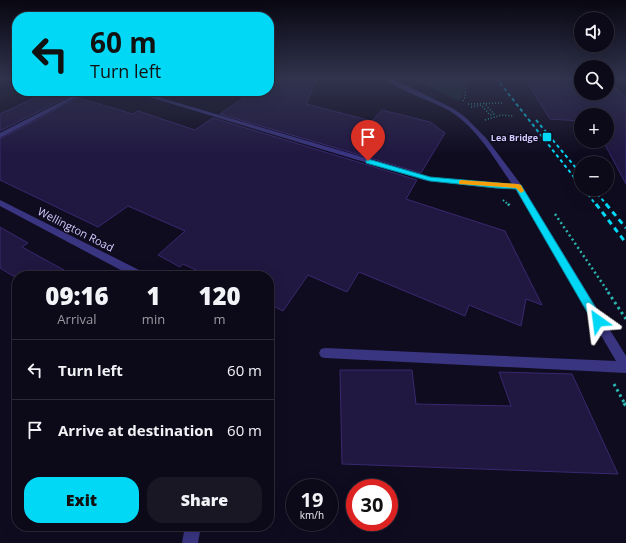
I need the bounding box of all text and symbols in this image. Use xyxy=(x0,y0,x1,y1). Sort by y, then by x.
map controls xyxy=(574,12,614,196)
button: sound xyxy=(574,12,614,52)
text: 60 m xyxy=(90,23,157,61)
icon: left xyxy=(24,28,76,80)
text: Turn left xyxy=(90,59,161,83)
button: search xyxy=(574,60,614,100)
button: + xyxy=(574,108,614,148)
pin xyxy=(351,120,385,161)
icon: arrive xyxy=(357,126,379,148)
place label: Lea Bridge xyxy=(491,131,538,144)
marker: Lea Bridge xyxy=(541,131,553,143)
button: − xyxy=(574,156,614,196)
street label: Wellington Road xyxy=(35,203,117,255)
text: 09:16 xyxy=(45,279,109,312)
text: 1 xyxy=(146,279,161,312)
text: 120 xyxy=(198,279,241,312)
position arrow xyxy=(577,300,619,342)
text: Arrival xyxy=(57,310,96,328)
text: min xyxy=(142,310,165,328)
text: m xyxy=(214,310,226,328)
icon: left xyxy=(24,359,46,381)
text: Turn left xyxy=(58,360,123,380)
text: 60 m xyxy=(227,360,262,380)
icon: arrive xyxy=(24,419,46,441)
text: Arrive at destination xyxy=(58,420,213,440)
text: 60 m xyxy=(227,420,262,440)
button: Exit xyxy=(24,477,139,523)
button: Share xyxy=(147,477,262,523)
speed limit sign: 30 xyxy=(346,479,398,531)
text: 19 xyxy=(301,486,323,513)
text: km/h xyxy=(300,508,324,522)

